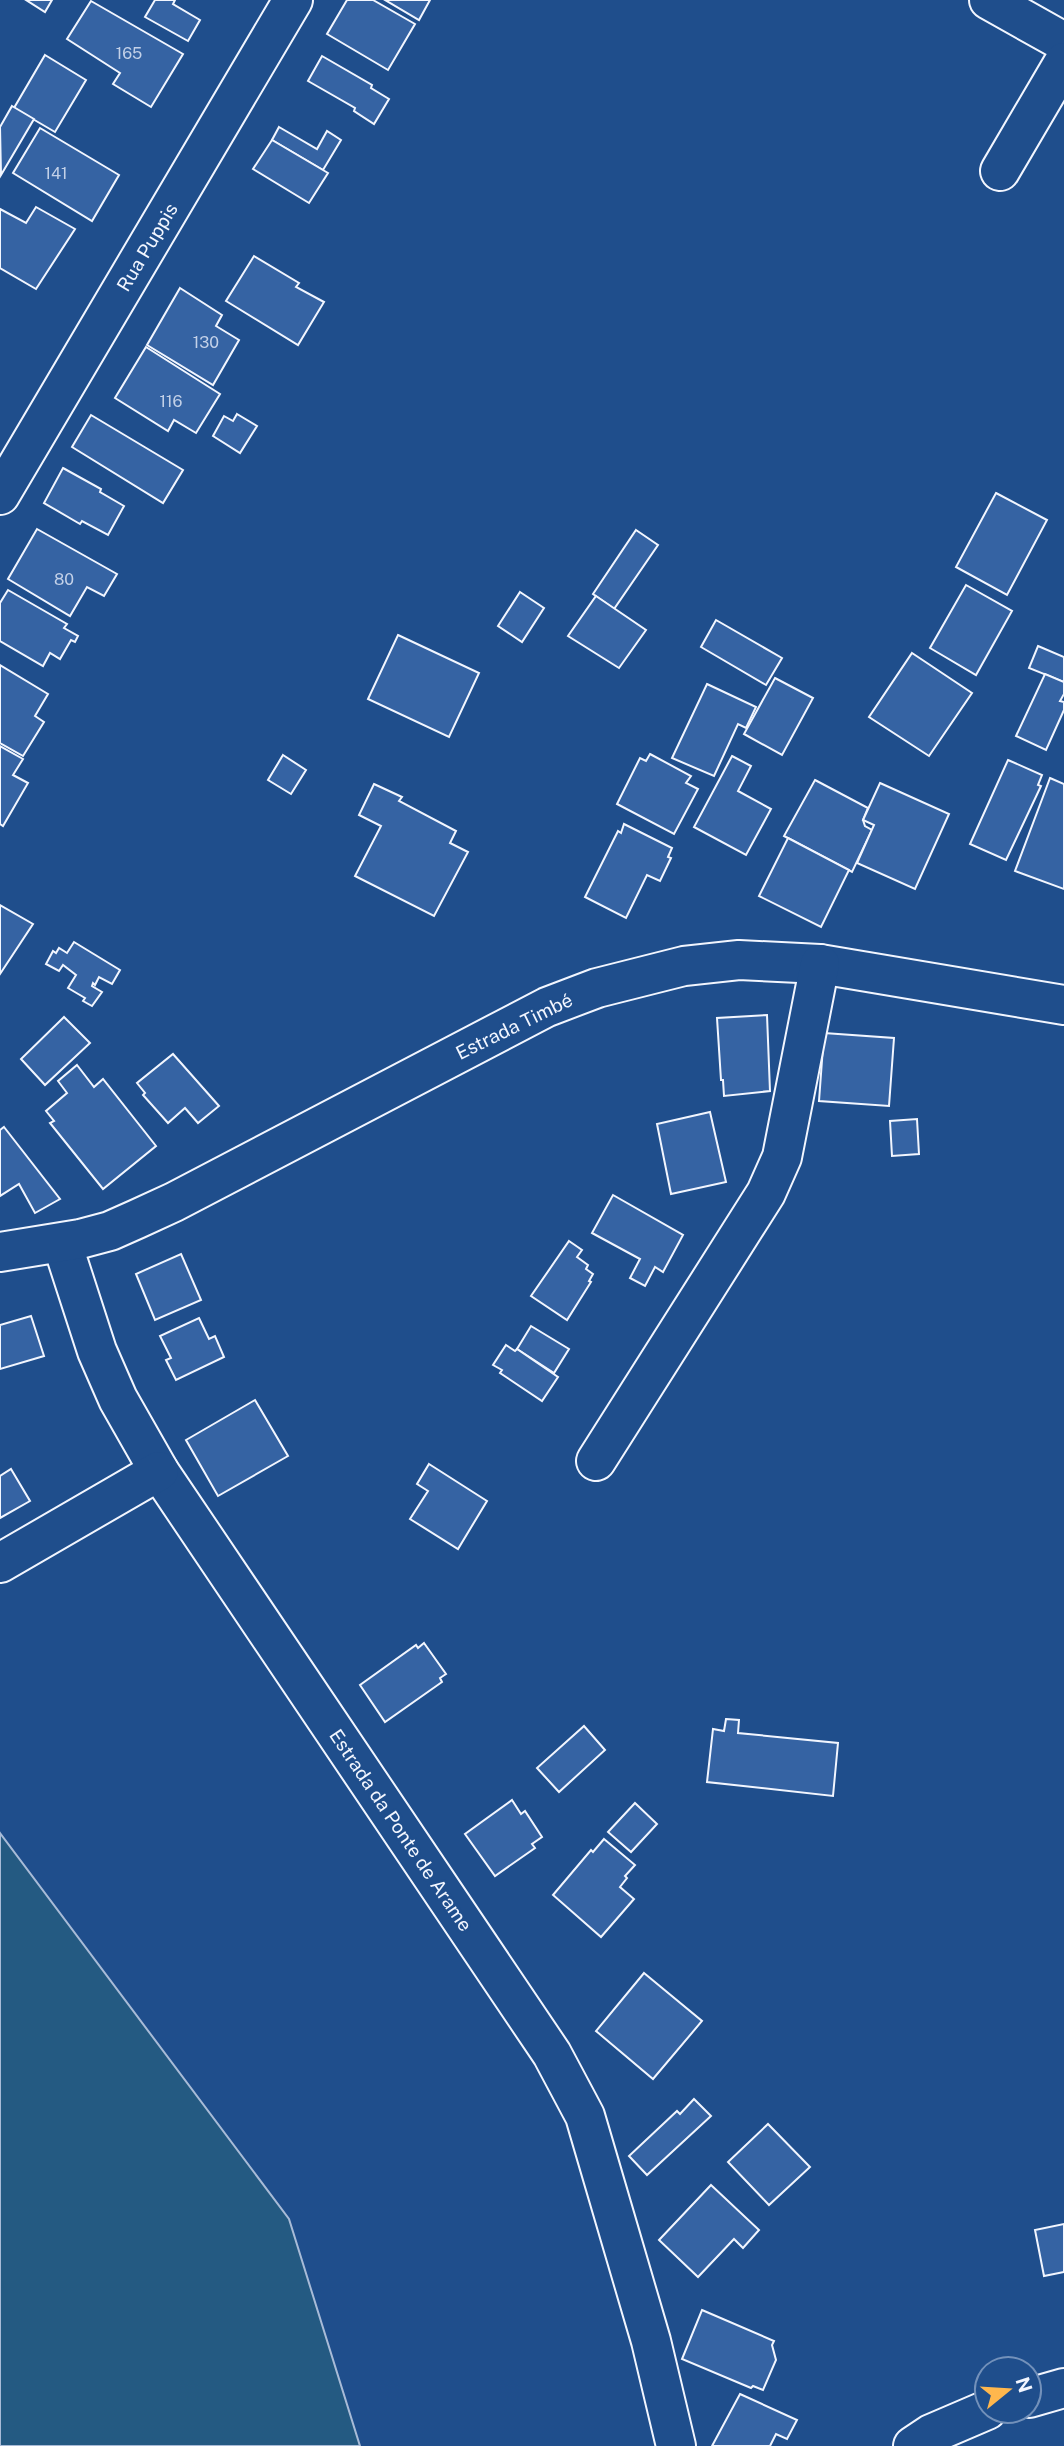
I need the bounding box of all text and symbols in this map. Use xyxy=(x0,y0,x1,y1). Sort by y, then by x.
house number: 165 xyxy=(116,44,142,63)
house number: 141 xyxy=(44,164,68,183)
street label: Rua Puppis xyxy=(112,199,182,295)
house number: 130 xyxy=(193,333,219,352)
house number: 116 xyxy=(160,392,183,411)
house number: 80 xyxy=(54,570,74,589)
street label: Estrada Timbé xyxy=(452,988,576,1064)
street label: Estrada da Ponte de Arame xyxy=(325,1725,477,1935)
north arrow xyxy=(973,2355,1043,2425)
text: N xyxy=(1011,2374,1037,2395)

